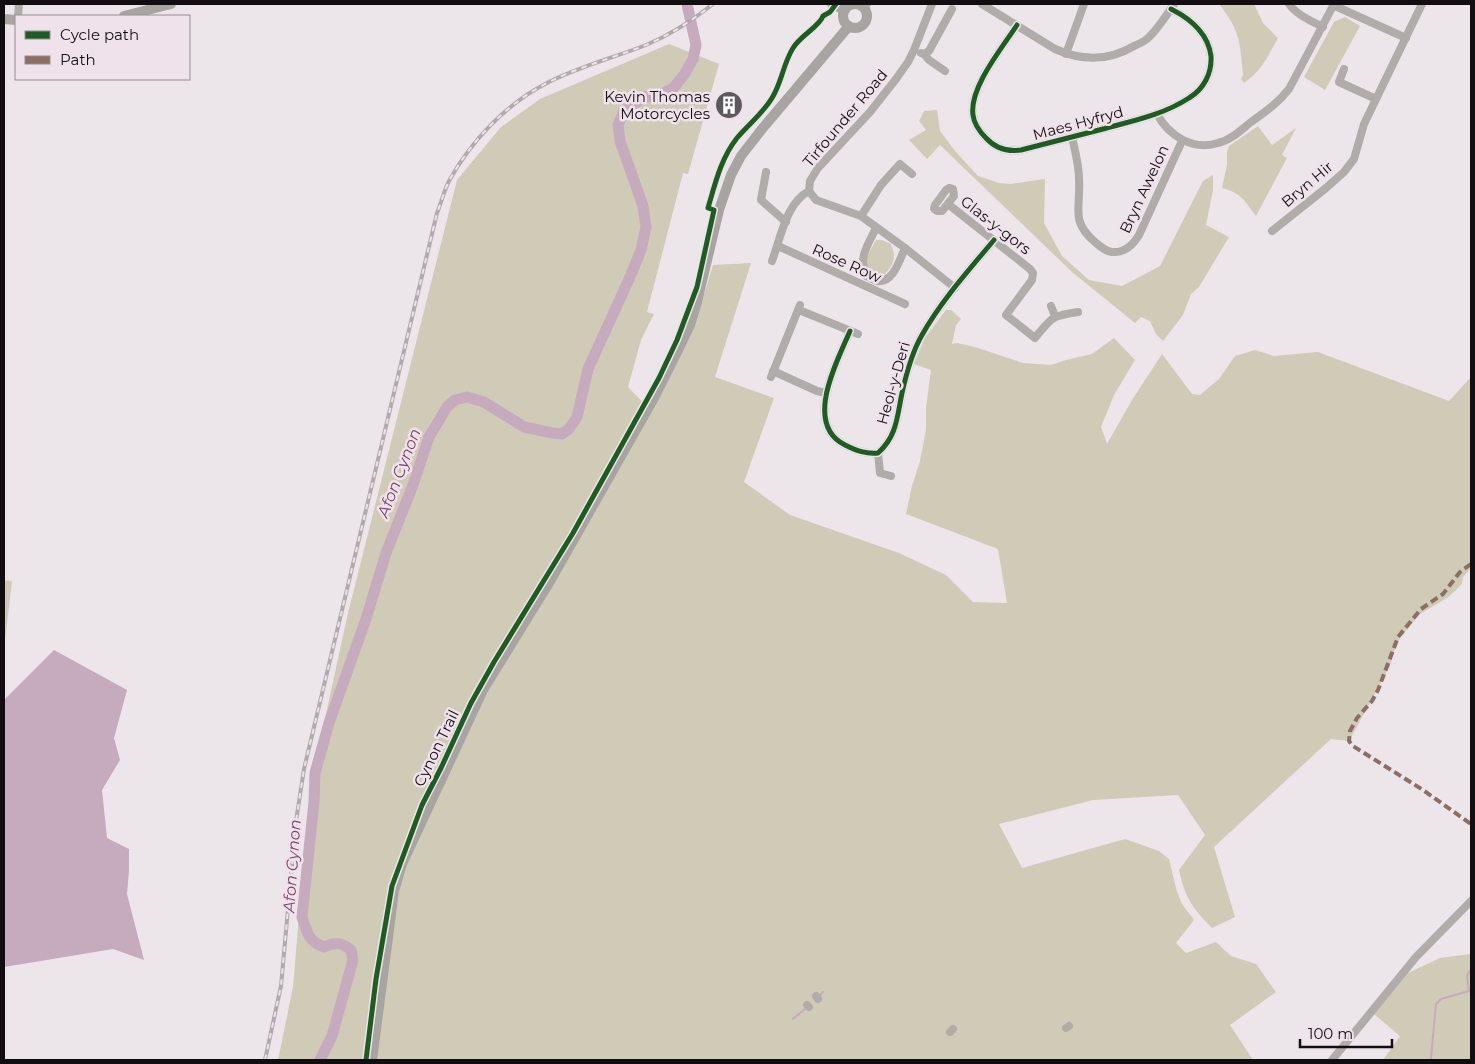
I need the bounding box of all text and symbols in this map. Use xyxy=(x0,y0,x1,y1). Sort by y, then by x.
legend xyxy=(15,15,190,80)
text: Cycle path xyxy=(60,25,139,44)
text: Path xyxy=(60,50,96,69)
street label: Tirfounder Road xyxy=(799,65,891,171)
place label: Kevin Thomas Motorcycles xyxy=(604,87,710,123)
building icon: Kevin Thomas Motorcycles xyxy=(714,90,744,120)
street label: Maes Hyfryd xyxy=(1031,102,1125,144)
street label: Bryn Awelon xyxy=(1115,142,1173,236)
street label: Bryn Hir xyxy=(1277,157,1337,211)
street label: Glas-y-gors xyxy=(957,192,1035,258)
street label: Rose Row xyxy=(809,239,885,287)
street label: Heol-y-Deri xyxy=(872,339,914,427)
water label: Afon Cynon xyxy=(373,426,425,521)
street label: Cynon Trail xyxy=(409,706,463,790)
water label: Afon Cynon xyxy=(279,819,305,914)
scale bar xyxy=(1300,1016,1392,1048)
text: 100 m xyxy=(1308,1024,1353,1043)

